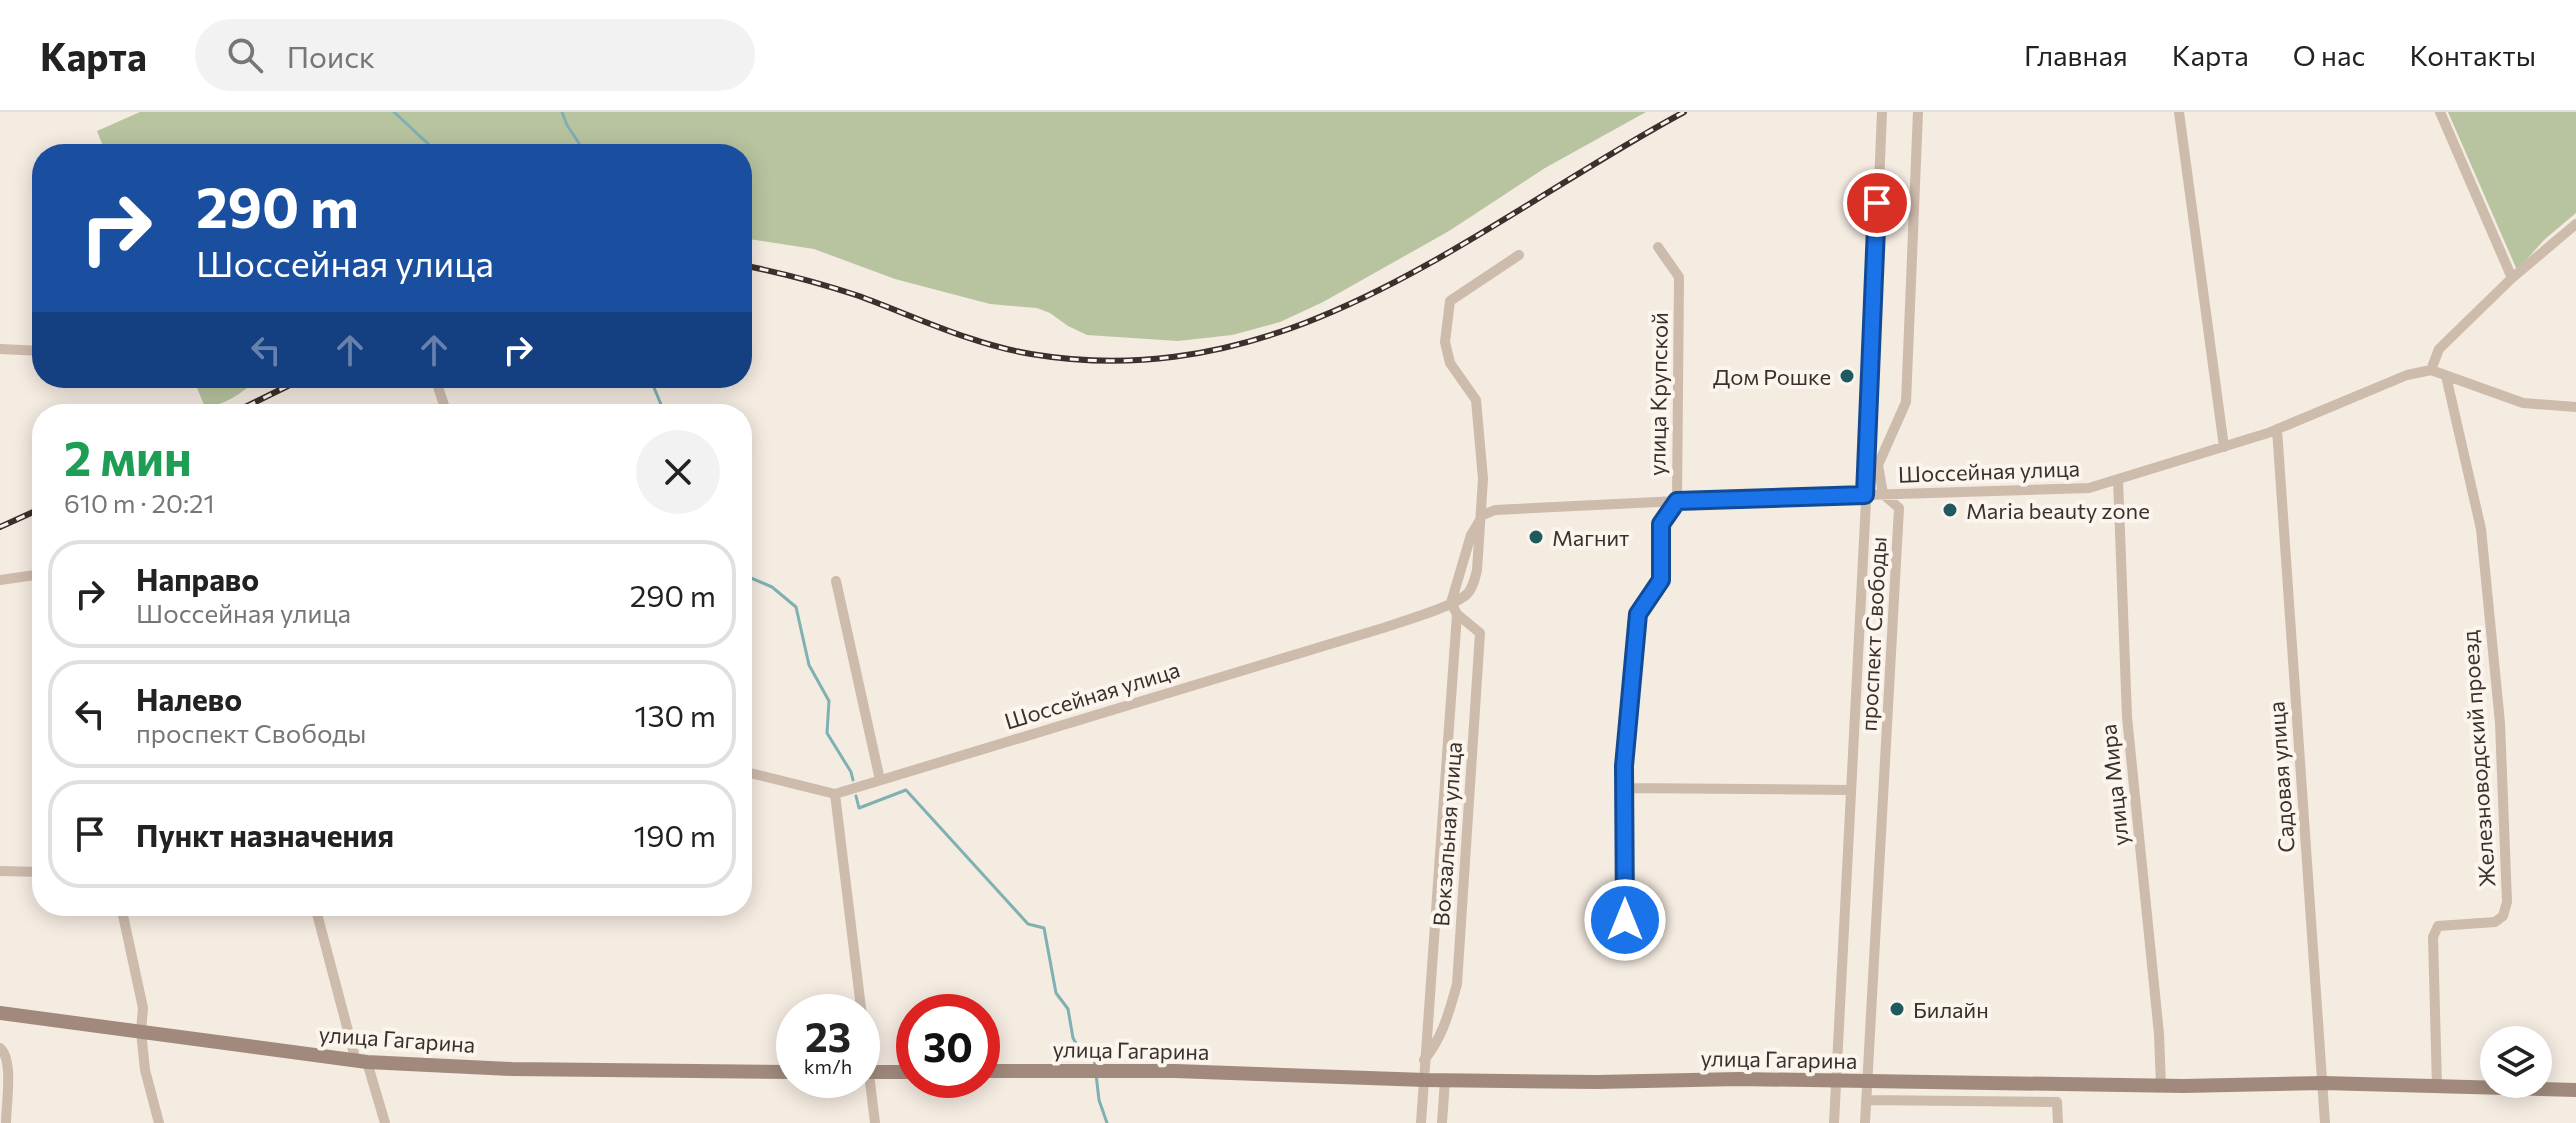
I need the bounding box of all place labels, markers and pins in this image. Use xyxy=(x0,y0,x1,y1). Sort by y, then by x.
pin xyxy=(1843,169,1911,237)
place label: Дом Рошке xyxy=(1713,363,1831,390)
marker: Дом Рошке xyxy=(1838,367,1856,385)
place label: Maria beauty zone xyxy=(1966,497,2150,524)
marker: Maria beauty zone xyxy=(1941,501,1959,519)
place label: Магнит xyxy=(1552,524,1629,551)
marker: Магнит xyxy=(1527,528,1545,546)
place label: Билайн xyxy=(1913,996,1989,1023)
marker: Билайн xyxy=(1888,1000,1906,1018)

